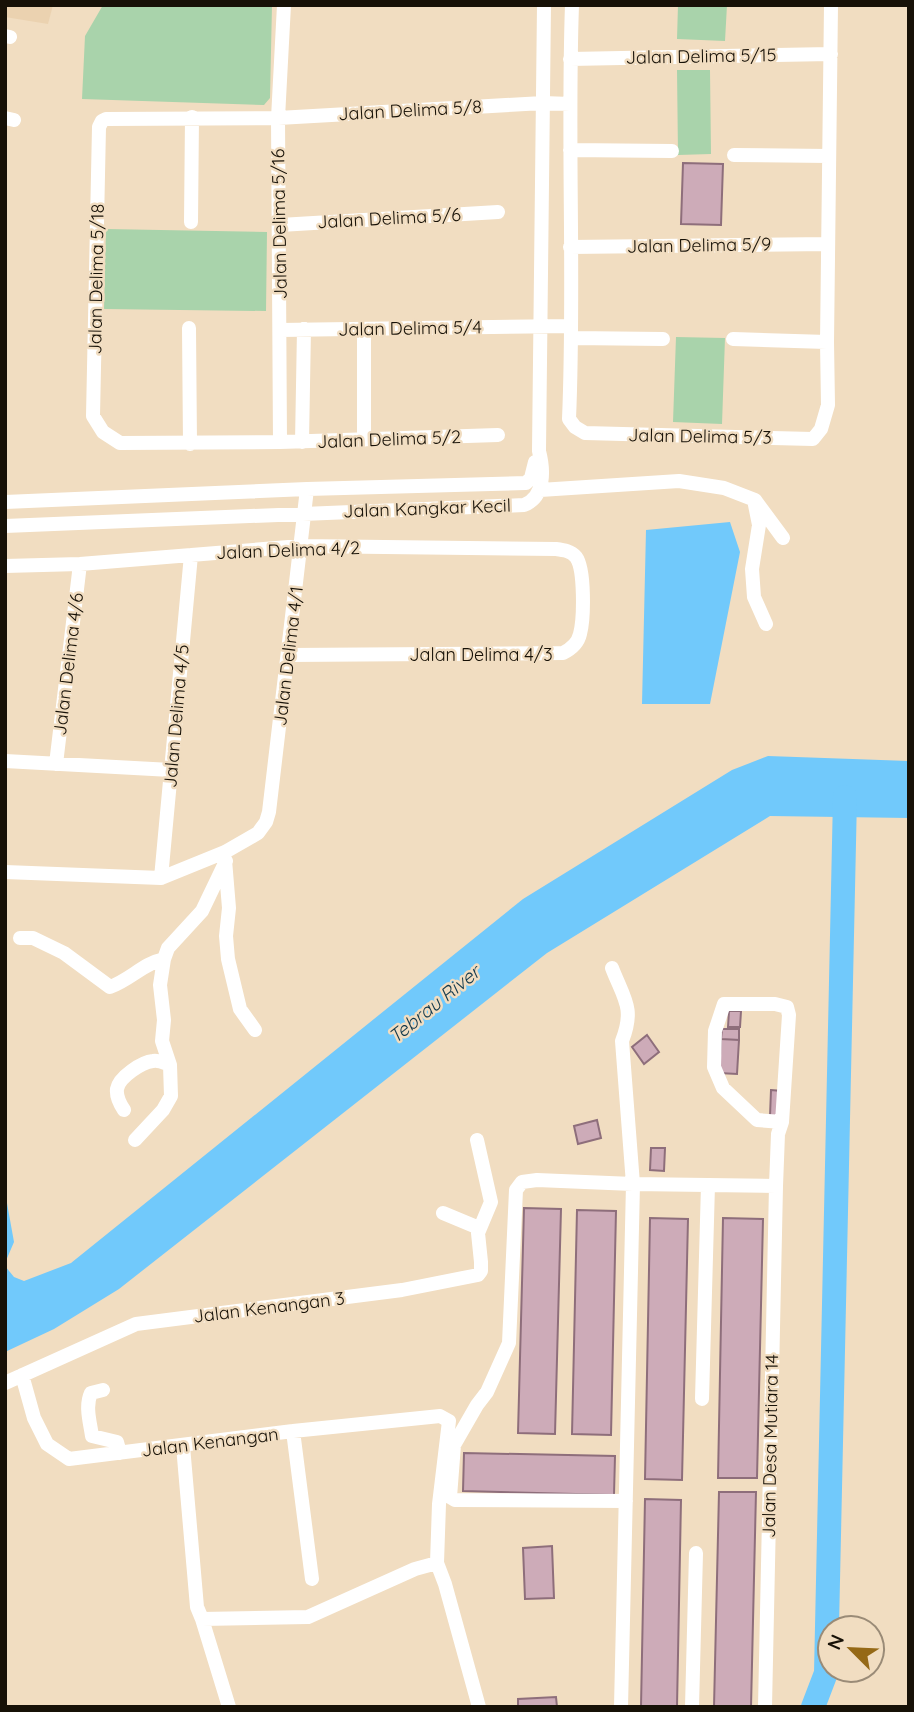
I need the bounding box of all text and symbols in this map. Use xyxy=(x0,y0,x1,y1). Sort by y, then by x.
street label: Jalan Delima 5/15 xyxy=(625,43,777,69)
street label: Jalan Delima 5/8 xyxy=(338,95,482,125)
street label: Jalan Delima 5/16 xyxy=(266,148,292,299)
street label: Jalan Delima 5/18 xyxy=(83,203,109,355)
street label: Jalan Delima 5/6 xyxy=(317,203,462,233)
street label: Jalan Delima 5/9 xyxy=(627,232,771,258)
street label: Jalan Delima 5/4 xyxy=(338,315,482,341)
street label: Jalan Delima 5/3 xyxy=(628,423,772,449)
street label: Jalan Delima 5/2 xyxy=(317,425,462,453)
street label: Jalan Kangkar Kecil xyxy=(343,494,511,522)
street label: Jalan Delima 4/2 xyxy=(216,536,360,564)
street label: Jalan Delima 4/1 xyxy=(268,585,308,727)
street label: Jalan Delima 4/6 xyxy=(48,591,88,737)
street label: Jalan Delima 4/5 xyxy=(158,643,194,789)
street label: Jalan Delima 4/3 xyxy=(409,643,553,666)
water label: Tebrau River xyxy=(383,958,487,1048)
street label: Jalan Kenangan 3 xyxy=(192,1286,346,1328)
street label: Jalan Desa Mutiara 14 xyxy=(757,1354,783,1538)
street label: Jalan Kenangan xyxy=(140,1422,280,1462)
north arrow xyxy=(816,1614,886,1684)
text: N xyxy=(822,1631,849,1653)

